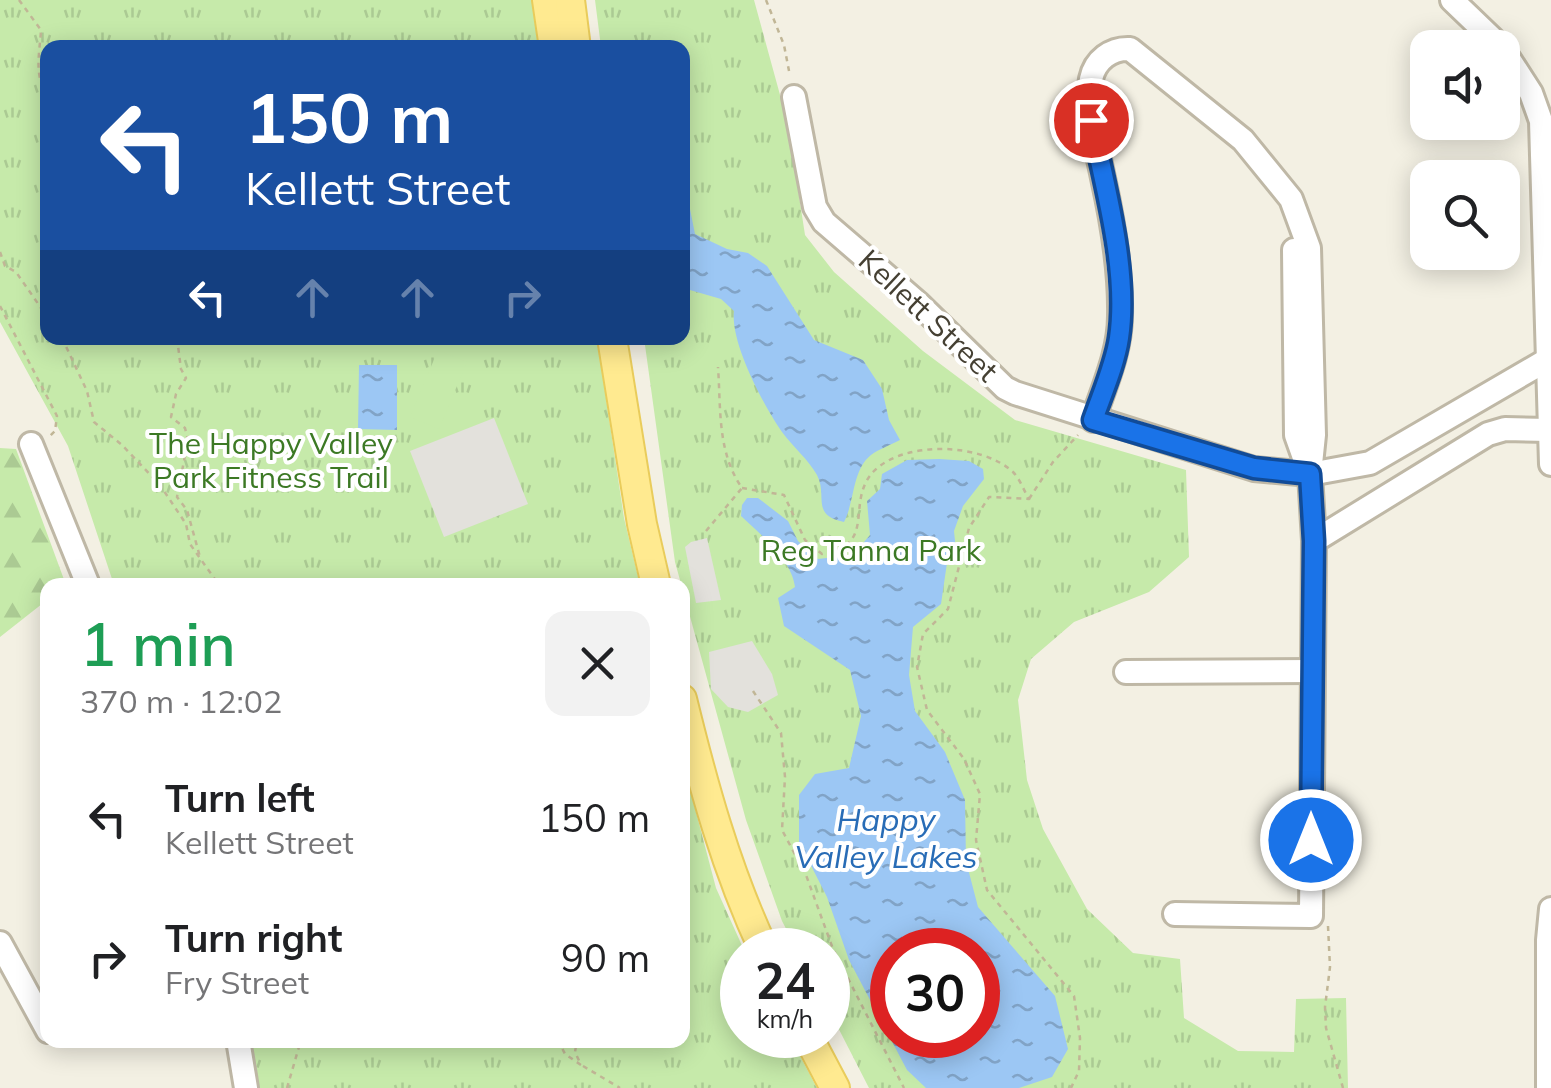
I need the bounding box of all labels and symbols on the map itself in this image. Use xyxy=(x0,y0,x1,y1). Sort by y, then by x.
pin xyxy=(1049,78,1134,163)
street label: Kellett Street xyxy=(851,241,1006,390)
park label: The Happy Valley Park Fitness Trail xyxy=(149,424,393,496)
park label: Reg Tanna Park xyxy=(761,531,982,569)
position arrow xyxy=(1259,788,1363,892)
water label: Happy Valley Lakes xyxy=(794,799,978,876)
speed limit sign: 30 xyxy=(870,928,1000,1058)

